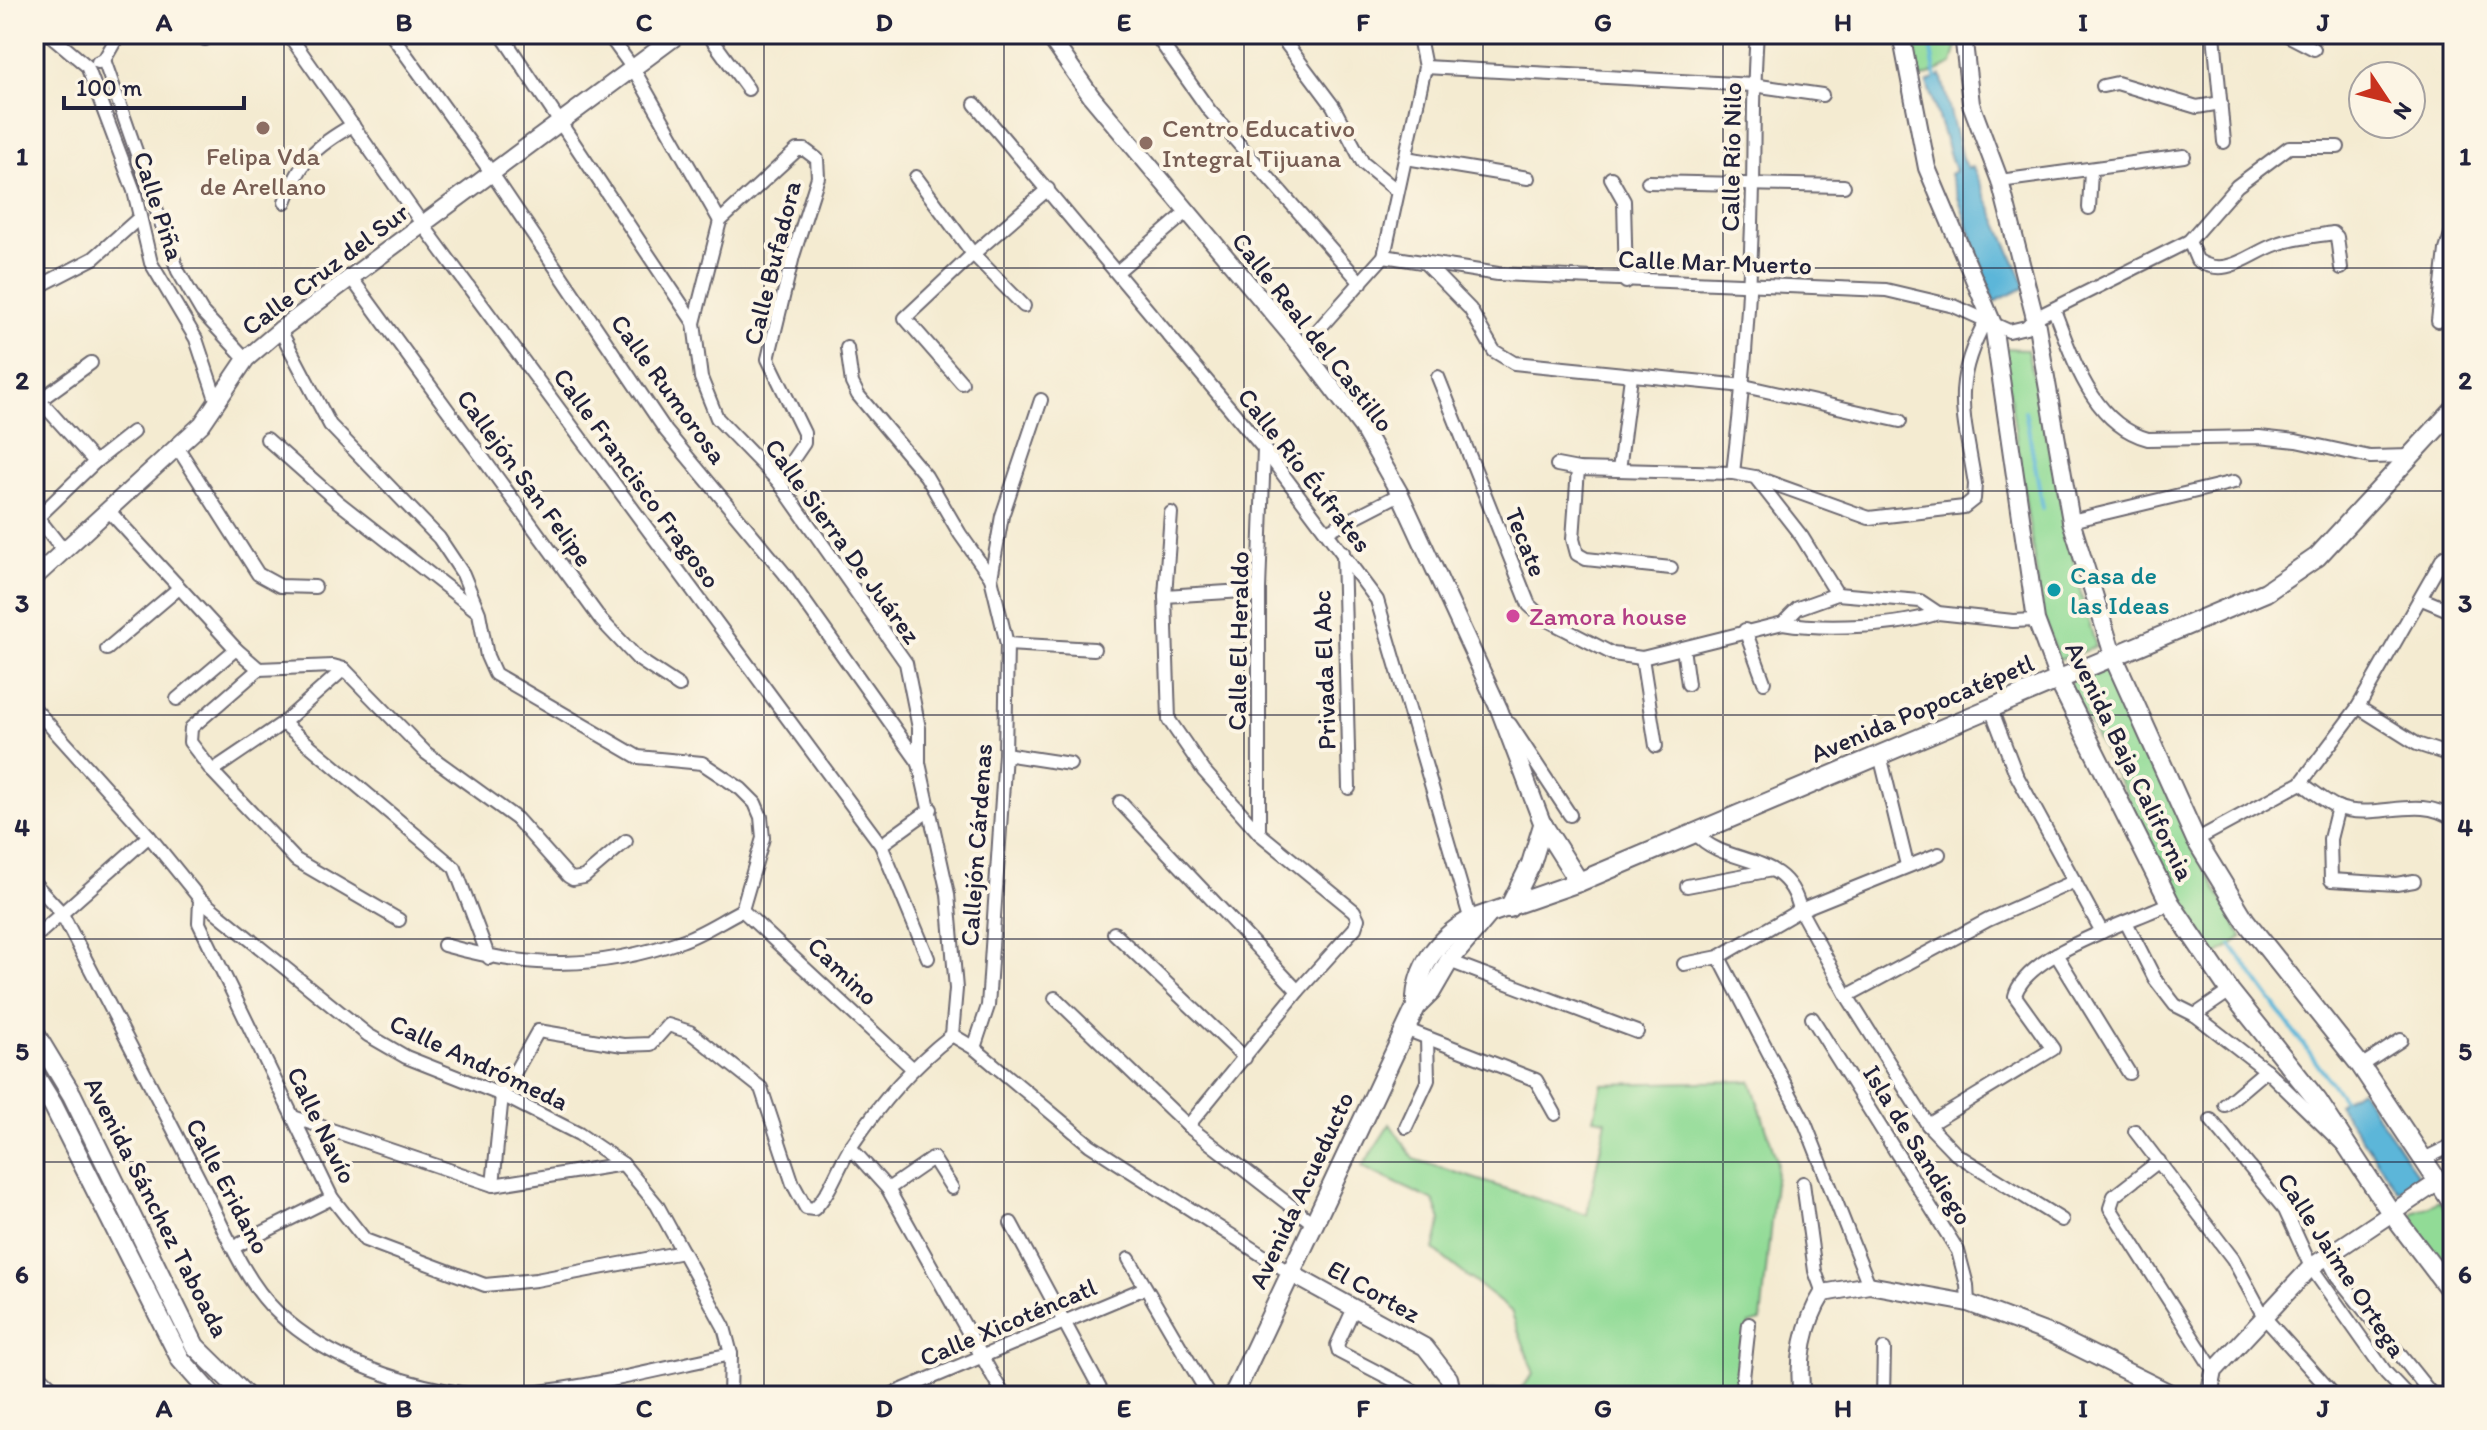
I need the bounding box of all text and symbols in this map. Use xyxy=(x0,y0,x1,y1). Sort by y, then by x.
text: A xyxy=(155,6,173,38)
text: B xyxy=(396,6,413,38)
text: C xyxy=(636,6,653,38)
text: D xyxy=(875,6,893,38)
text: E xyxy=(1117,6,1131,38)
text: F xyxy=(1356,6,1370,38)
text: G xyxy=(1594,6,1612,38)
text: H xyxy=(1834,6,1852,38)
text: I xyxy=(2078,6,2088,38)
text: J xyxy=(2316,6,2330,38)
scale bar xyxy=(64,60,244,110)
north arrow xyxy=(2347,60,2427,140)
text: 100 m xyxy=(76,73,142,102)
street label: Calle Río Nilo xyxy=(1714,82,1748,232)
text: N xyxy=(2388,97,2418,125)
place label: Centro Educativo Integral Tijuana xyxy=(1162,112,1355,174)
marker: Felipa Vda de Arellano xyxy=(254,119,272,137)
marker: Centro Educativo Integral Tijuana xyxy=(1137,134,1155,152)
text: 1 xyxy=(16,140,28,172)
place label: Felipa Vda de Arellano xyxy=(200,140,326,202)
text: 1 xyxy=(2459,140,2471,172)
street label: Calle Piña xyxy=(126,147,192,265)
street label: Calle Bufadora xyxy=(736,177,808,349)
street label: Calle Cruz del Sur xyxy=(235,195,416,342)
street label: Calle Real del Castillo xyxy=(1225,226,1401,438)
street label: Calle Mar Muerto xyxy=(1617,243,1813,281)
street label: Calle Rumorosa xyxy=(604,308,734,471)
street label: Calle Francisco Fragoso xyxy=(546,362,728,594)
text: 2 xyxy=(15,364,29,396)
text: 2 xyxy=(2458,364,2472,396)
street label: Calle Río Éufrates xyxy=(1231,381,1379,559)
street label: Callejón San Felipe xyxy=(450,383,600,573)
street label: Calle Sierra De Juárez xyxy=(758,432,928,650)
street label: Tecate xyxy=(1498,503,1554,581)
street label: Calle El Heraldo xyxy=(1220,551,1256,731)
place label: Casa de las Ideas xyxy=(2070,559,2170,621)
marker: Casa de las Ideas xyxy=(2045,581,2063,599)
text: 3 xyxy=(15,587,29,619)
text: 3 xyxy=(2458,587,2472,619)
street label: Privada El Abc xyxy=(1305,589,1343,751)
place label: Zamora house xyxy=(1529,600,1687,632)
marker: Zamora house xyxy=(1504,607,1522,625)
street label: Avenida Baja California xyxy=(2058,636,2202,886)
street label: Avenida Popocatépetl xyxy=(1805,646,2039,770)
street label: Callejón Cárdenas xyxy=(953,742,999,948)
text: 4 xyxy=(14,811,30,843)
text: 4 xyxy=(2457,811,2473,843)
street label: Camino xyxy=(801,930,885,1012)
street label: Calle Andrómeda xyxy=(385,1007,574,1117)
text: 5 xyxy=(15,1035,29,1067)
text: 5 xyxy=(2458,1035,2472,1067)
street label: Isla de Sandiego xyxy=(1856,1059,1980,1231)
street label: Calle Navío xyxy=(280,1061,364,1189)
street label: Avenida Sánchez Taboada xyxy=(77,1071,237,1343)
street label: Avenida Acueducto xyxy=(1241,1086,1361,1294)
street label: Calle Eridano xyxy=(179,1113,277,1259)
street label: Calle Jaime Ortega xyxy=(2270,1167,2414,1364)
street label: El Cortez xyxy=(1322,1252,1426,1330)
text: 6 xyxy=(15,1258,29,1290)
text: 6 xyxy=(2458,1258,2472,1290)
street label: Calle Xicoténcatl xyxy=(915,1270,1101,1374)
text: A xyxy=(155,1392,173,1424)
text: B xyxy=(396,1392,413,1424)
text: C xyxy=(636,1392,653,1424)
text: D xyxy=(875,1392,893,1424)
text: E xyxy=(1117,1392,1131,1424)
text: F xyxy=(1356,1392,1370,1424)
text: G xyxy=(1594,1392,1612,1424)
text: H xyxy=(1834,1392,1852,1424)
text: I xyxy=(2078,1392,2088,1424)
text: J xyxy=(2316,1392,2330,1424)

